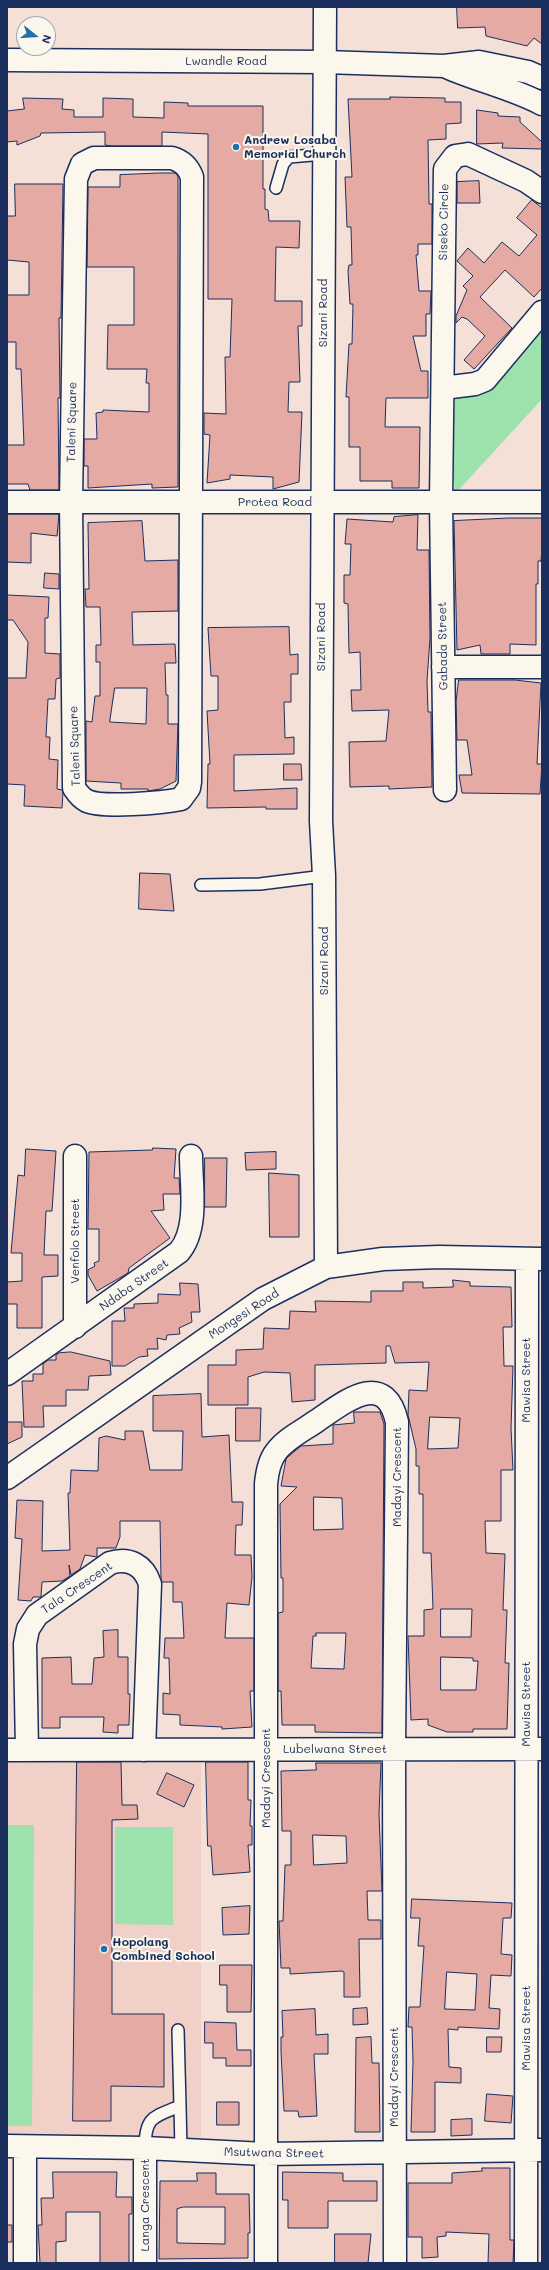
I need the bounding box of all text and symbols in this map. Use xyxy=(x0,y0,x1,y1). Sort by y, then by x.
north arrow xyxy=(16,16,56,56)
text: N xyxy=(39,33,55,46)
street label: Lwandle Road xyxy=(185,54,267,68)
place label: Andrew Losaba Memorial Church xyxy=(244,133,346,161)
marker: Andrew Losaba Memorial Church xyxy=(231,142,241,152)
street label: Siseko Circle xyxy=(436,183,452,261)
street label: Sizani Road xyxy=(316,279,330,347)
street label: Taleni Square xyxy=(64,382,80,462)
street label: Protea Road xyxy=(238,495,312,509)
street label: Gabada Street xyxy=(435,602,451,690)
street label: Sizani Road xyxy=(314,603,328,671)
street label: Taleni Square xyxy=(66,705,84,787)
street label: Sizani Road xyxy=(317,927,331,995)
street label: Venfolo Street xyxy=(68,1198,82,1284)
street label: Ndaba Street xyxy=(97,1256,171,1314)
street label: Mongesi Road xyxy=(206,1286,282,1342)
street label: Mawisa Street xyxy=(519,1337,533,1423)
street label: Madayi Crescent xyxy=(390,1427,404,1527)
street label: Tala Crescent xyxy=(39,1559,115,1617)
street label: Mawisa Street xyxy=(519,1661,533,1747)
street label: Madayi Crescent xyxy=(259,1728,273,1828)
street label: Lubelwana Street xyxy=(283,1742,387,1756)
place label: Hopolang Combined School xyxy=(112,1935,215,1963)
marker: Hopolang Combined School xyxy=(99,1944,109,1954)
street label: Mawisa Street xyxy=(519,1985,533,2071)
street label: Madayi Crescent xyxy=(387,2027,401,2127)
street label: Msutwana Street xyxy=(224,2145,324,2161)
street label: Langa Crescent xyxy=(138,2159,152,2251)

